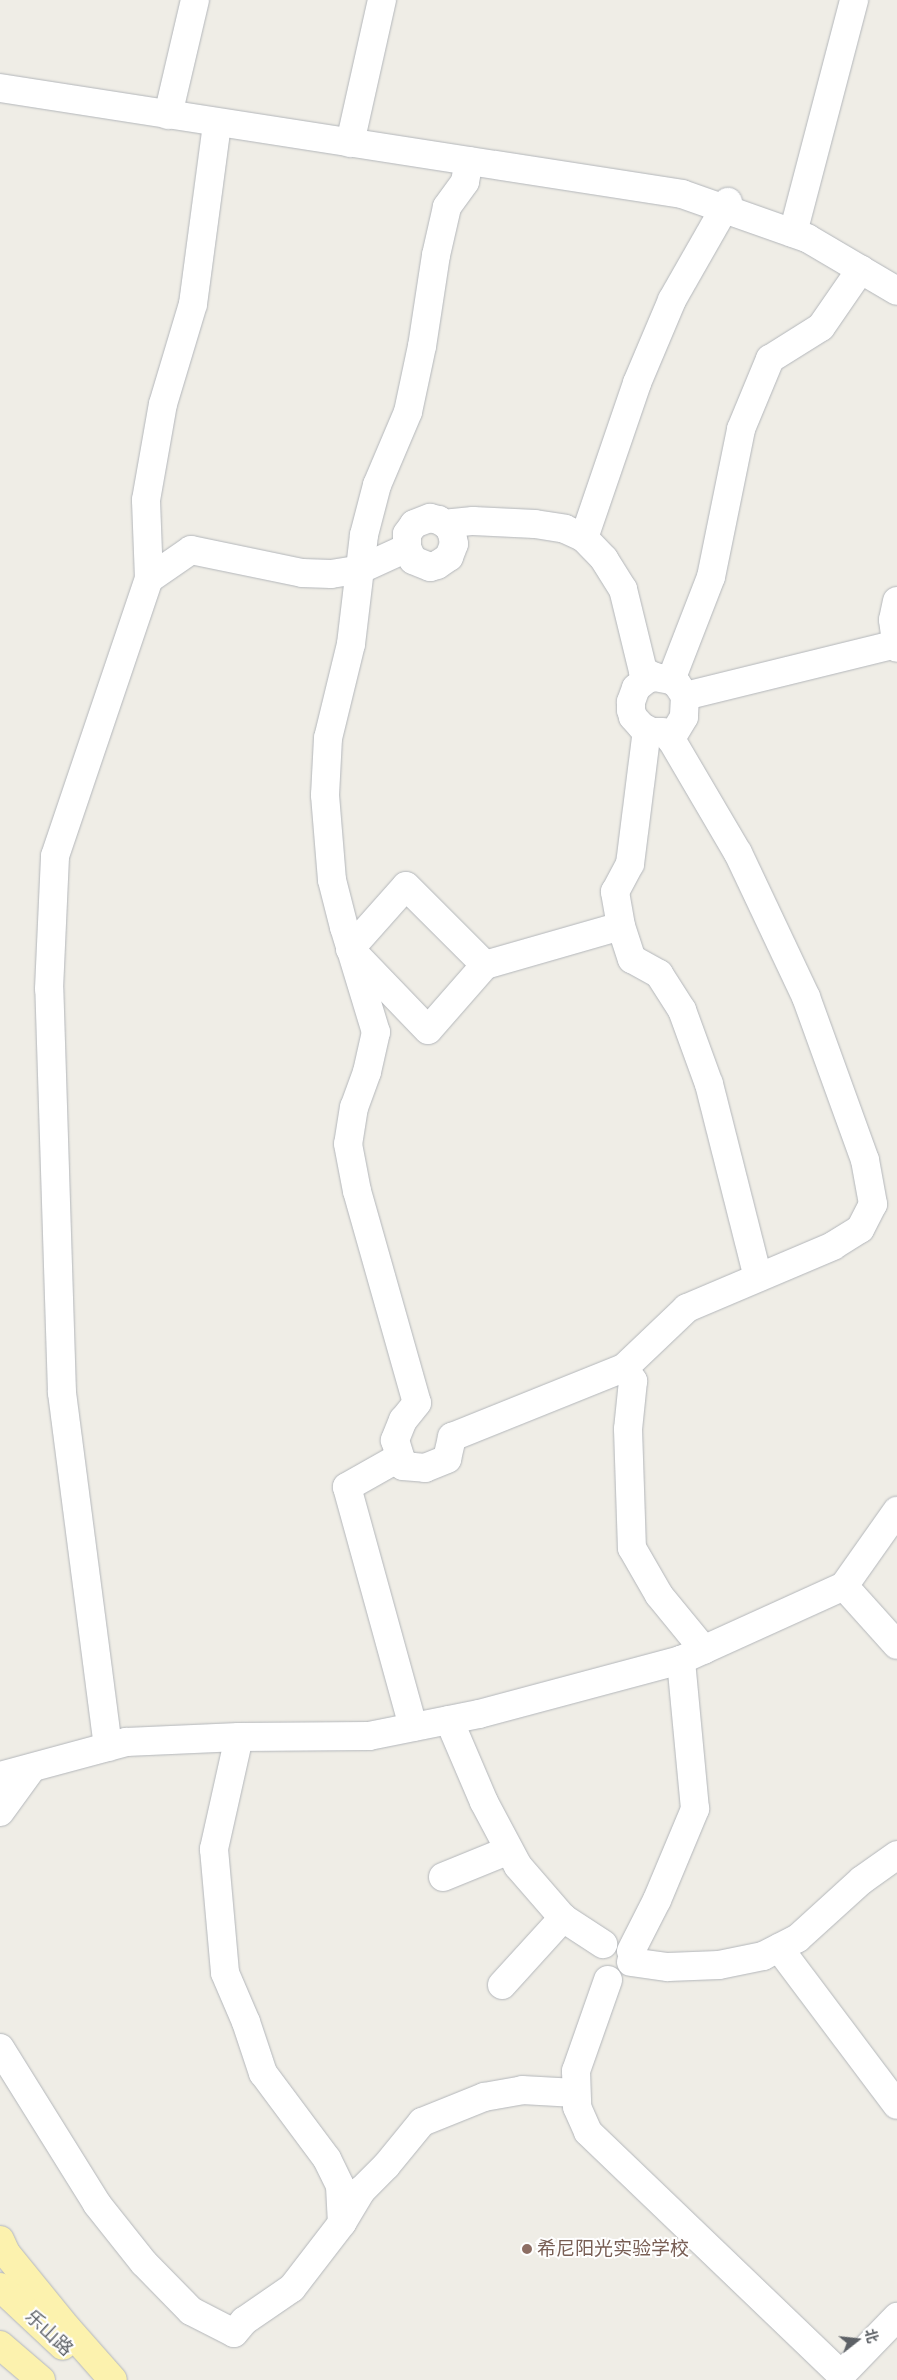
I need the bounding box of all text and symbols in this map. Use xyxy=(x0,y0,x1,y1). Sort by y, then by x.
place label: 希尼阳光实验学校 xyxy=(537,2238,689,2260)
marker: 希尼阳光实验学校 xyxy=(521,2243,533,2255)
street label: 乐山路 xyxy=(20,2305,78,2361)
north arrow xyxy=(832,2315,882,2365)
text: 北 xyxy=(861,2327,882,2345)

